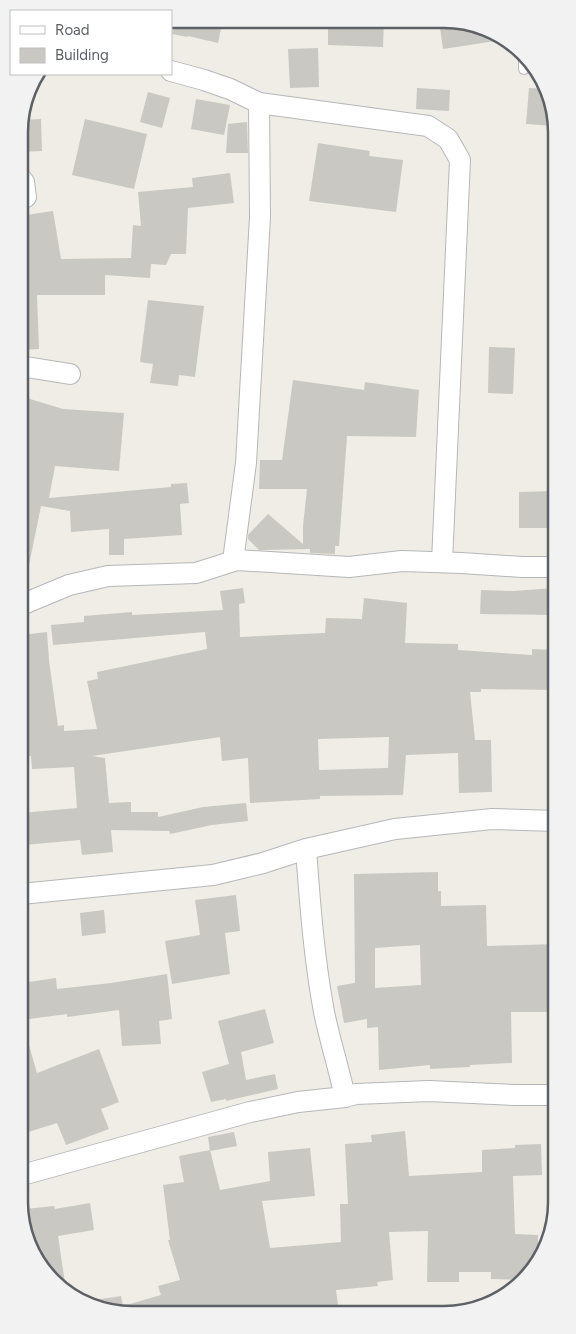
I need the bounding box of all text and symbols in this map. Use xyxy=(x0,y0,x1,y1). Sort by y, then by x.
legend xyxy=(10,10,172,75)
text: Road xyxy=(55,21,90,39)
text: Building xyxy=(55,46,109,64)

